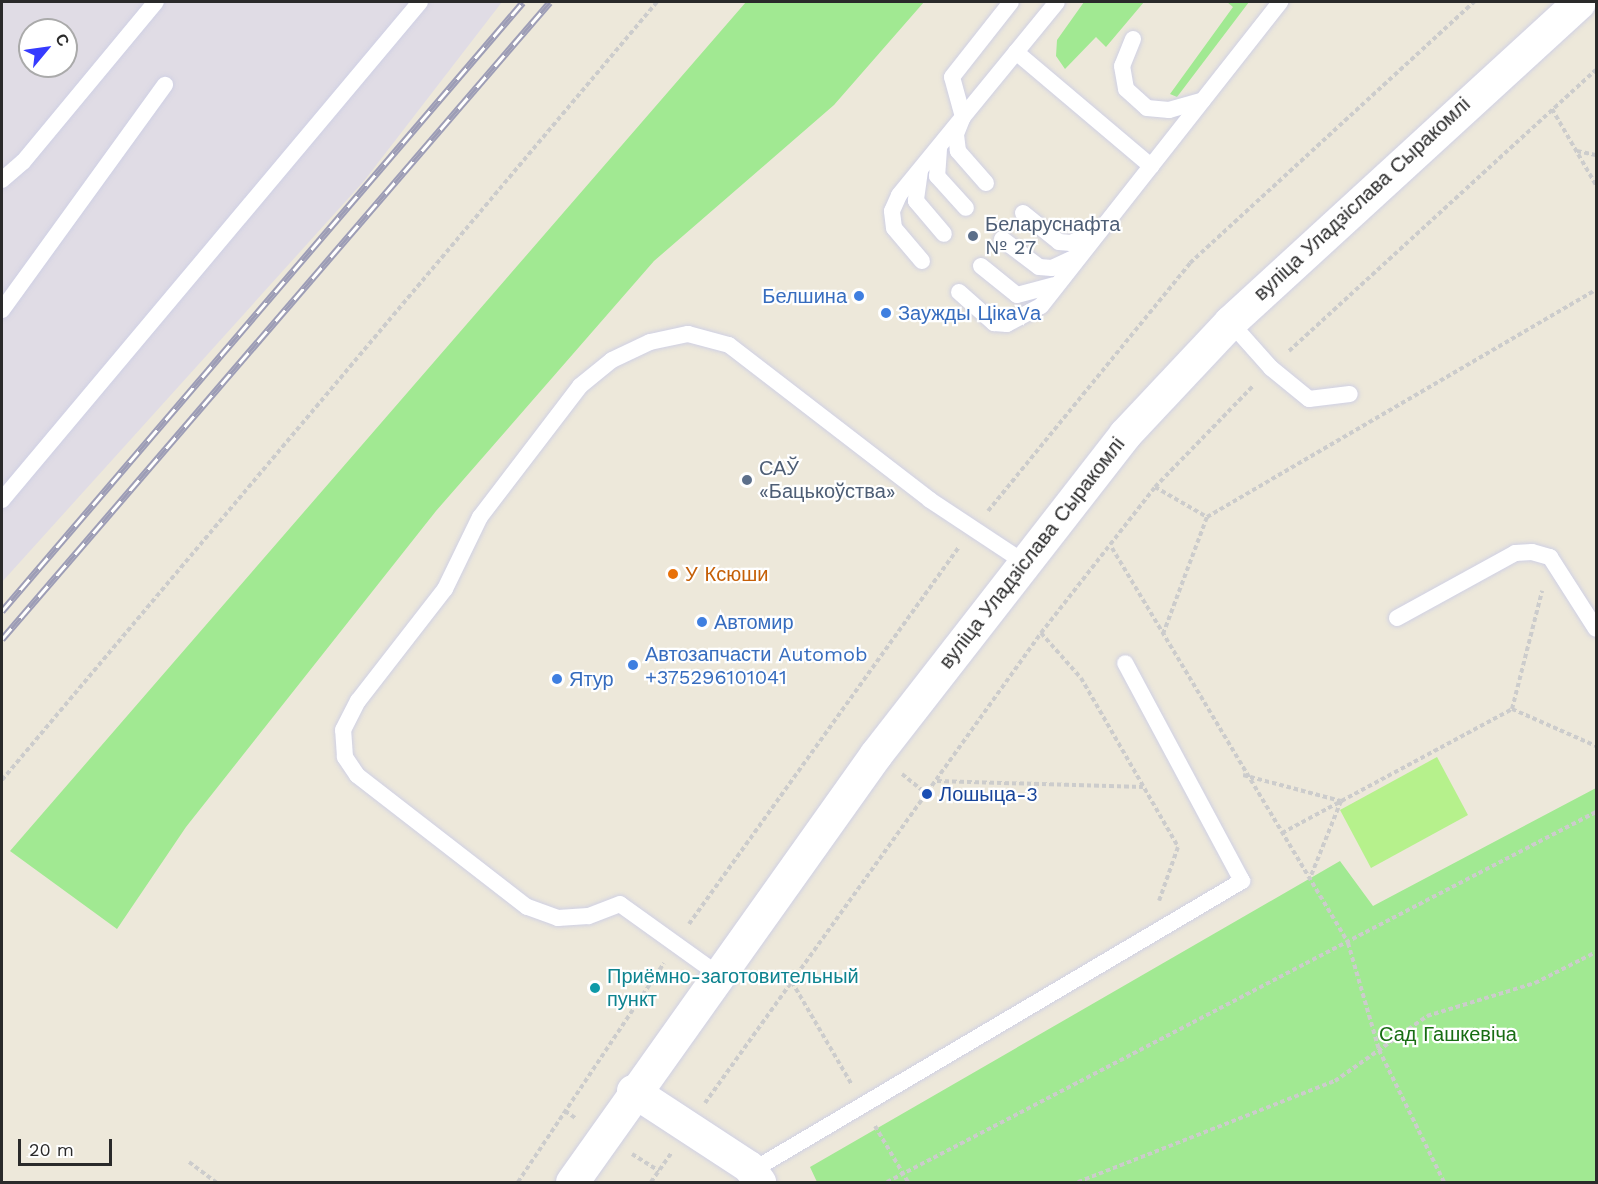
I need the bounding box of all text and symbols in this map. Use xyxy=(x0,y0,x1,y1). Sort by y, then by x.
north arrow xyxy=(18,18,78,78)
text: С xyxy=(51,30,74,50)
street label: вуліца Уладзіслава Сыракомлі xyxy=(1249,92,1475,306)
place label: Беларуснафта № 27 xyxy=(985,213,1120,260)
marker: Беларуснафта № 27 xyxy=(966,229,980,243)
place label: Белшина xyxy=(762,284,847,308)
marker: Белшина xyxy=(852,289,866,303)
place label: Заужды ЦікаVа xyxy=(898,301,1041,325)
marker: Заужды ЦікаVа xyxy=(879,306,893,320)
street label: вуліца Уладзіслава Сыракомлі xyxy=(934,433,1130,673)
place label: САЎ «Бацькоўства» xyxy=(759,456,896,503)
marker: САЎ «Бацькоўства» xyxy=(740,473,754,487)
place label: У Ксюши xyxy=(685,562,768,586)
marker: У Ксюши xyxy=(666,567,680,581)
place label: Автомир xyxy=(714,610,794,634)
marker: Автомир xyxy=(695,615,709,629)
place label: Автозапчасти Automob +375296101041 xyxy=(645,642,868,689)
marker: Автозапчасти Automob +375296101041 xyxy=(626,658,640,672)
place label: Ятур xyxy=(569,667,614,691)
marker: Ятур xyxy=(550,672,564,686)
place label: Лошыца-3 xyxy=(939,782,1038,806)
marker: Лошыца-3 xyxy=(920,787,934,801)
place label: Приёмно-заготовительный пункт xyxy=(607,964,859,1011)
marker: Приёмно-заготовительный пункт xyxy=(588,981,602,995)
park label: Сад Гашкевіча xyxy=(1379,1022,1517,1046)
scale bar xyxy=(21,1127,116,1165)
text: 20 m xyxy=(29,1139,74,1160)

